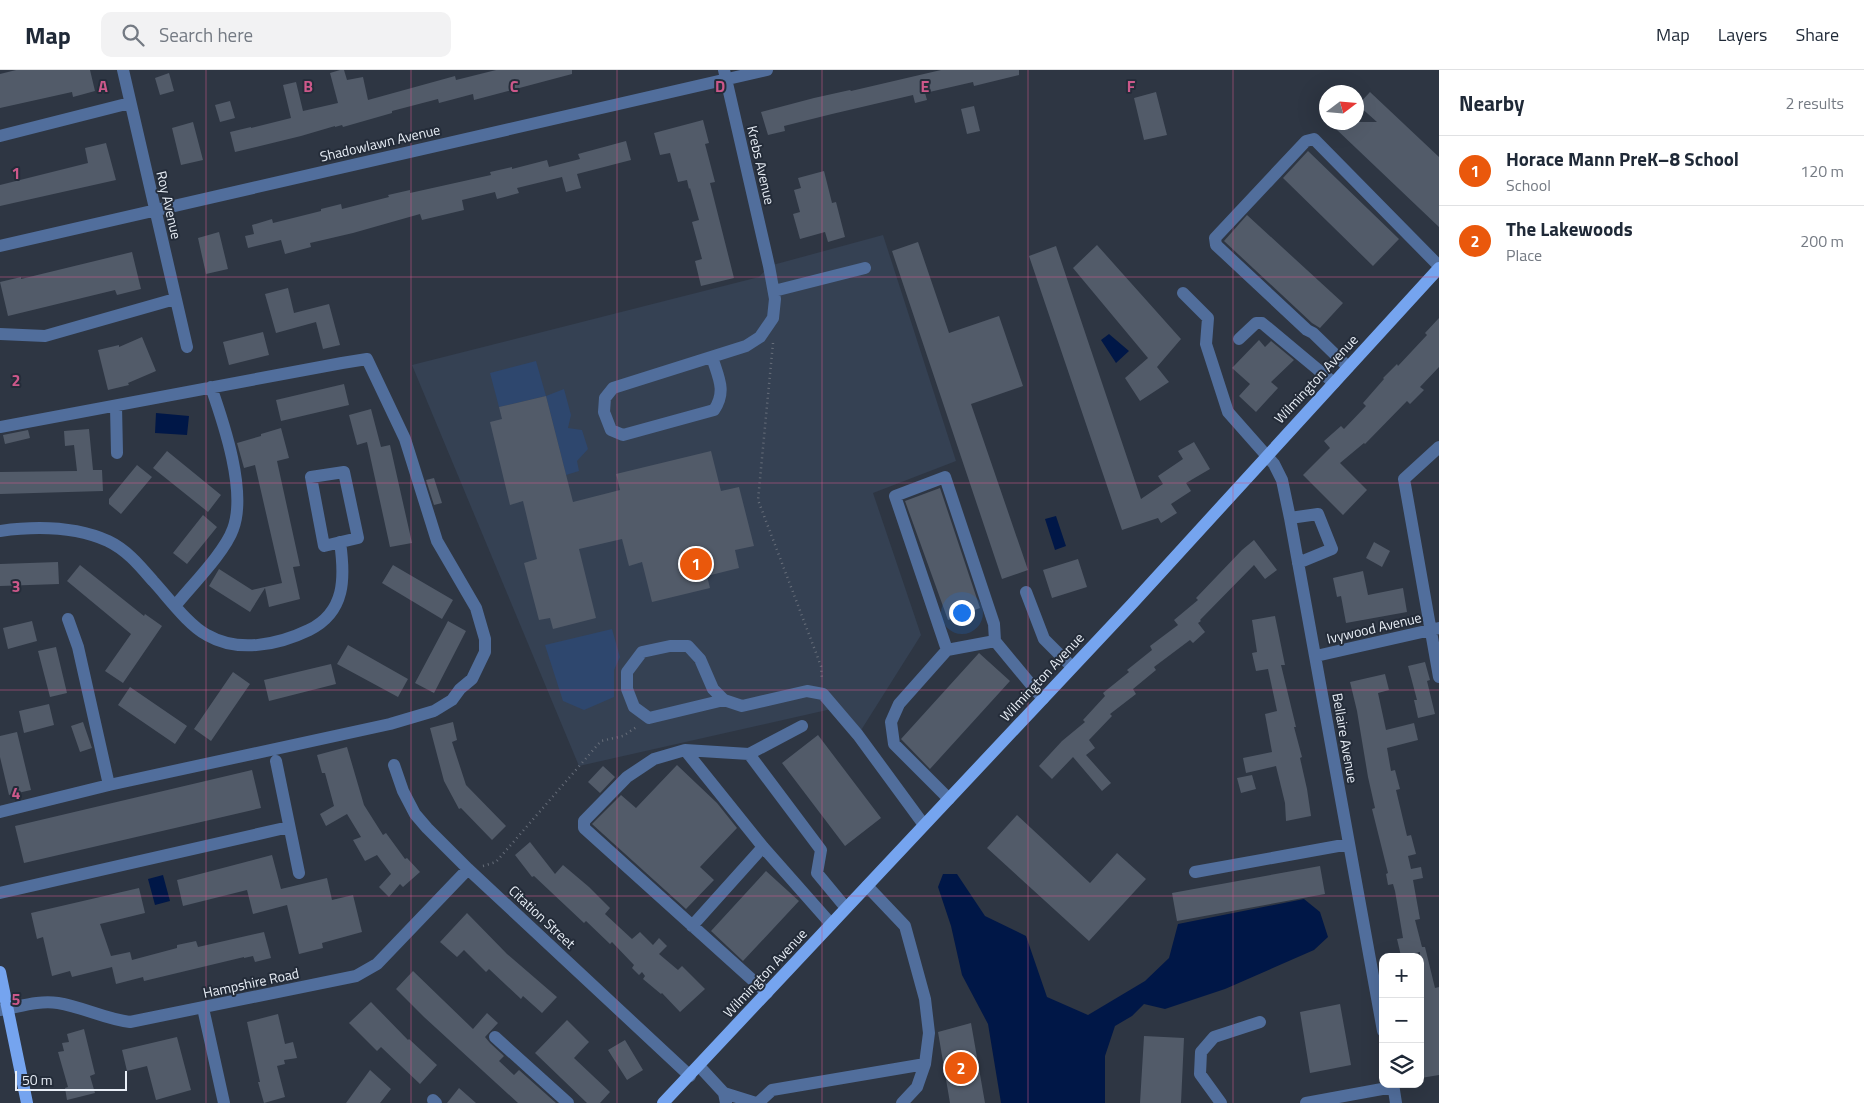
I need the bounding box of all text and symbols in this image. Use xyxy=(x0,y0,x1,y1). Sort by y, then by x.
search box xyxy=(101,12,451,57)
text: Map xyxy=(25,17,71,53)
text: Search here xyxy=(159,20,253,49)
icon: search xyxy=(119,21,147,49)
text: Map xyxy=(1656,21,1690,48)
text: Layers xyxy=(1718,21,1767,48)
text: Share xyxy=(1795,21,1839,48)
text: A xyxy=(98,74,108,98)
text: B xyxy=(303,74,313,98)
text: C xyxy=(510,74,519,98)
text: D xyxy=(715,74,725,98)
text: E xyxy=(921,74,930,98)
text: F xyxy=(1127,74,1136,98)
north arrow xyxy=(1319,85,1364,130)
text: Nearby xyxy=(1459,87,1524,119)
text: 2 results xyxy=(1785,91,1844,115)
street label: Shadowlawn Avenue xyxy=(318,118,442,167)
street label: Krebs Avenue xyxy=(742,123,781,206)
text: Horace Mann PreK–8 School xyxy=(1506,144,1739,173)
text: 1 xyxy=(1471,159,1479,183)
text: 120 m xyxy=(1800,159,1844,183)
text: 1 xyxy=(12,161,20,185)
street label: Roy Avenue xyxy=(151,169,188,241)
text: School xyxy=(1506,173,1551,197)
text: The Lakewoods xyxy=(1506,214,1633,243)
text: 2 xyxy=(1471,229,1479,253)
text: 200 m xyxy=(1800,229,1844,253)
text: Place xyxy=(1506,243,1542,267)
street label: Wilmington Avenue xyxy=(1269,329,1362,428)
text: 2 xyxy=(12,368,20,392)
pin: 1 xyxy=(680,545,712,583)
text: 3 xyxy=(12,574,20,598)
your location xyxy=(949,600,975,626)
street label: Ivywood Avenue xyxy=(1324,606,1423,649)
street label: Wilmington Avenue xyxy=(995,627,1088,726)
street label: Bellaire Avenue xyxy=(1327,691,1364,784)
text: 4 xyxy=(12,781,21,805)
street label: Citation Street xyxy=(504,880,581,953)
street label: Wilmington Avenue xyxy=(718,923,811,1022)
map controls xyxy=(1379,953,1424,1088)
button: + xyxy=(1379,953,1424,998)
street label: Hampshire Road xyxy=(201,962,301,1003)
text: 5 xyxy=(12,987,21,1011)
button: − xyxy=(1379,998,1424,1043)
button: layers xyxy=(1379,1043,1424,1088)
pin: 2 xyxy=(945,1049,977,1087)
scale bar xyxy=(15,1068,128,1091)
text: 50 m xyxy=(22,1069,52,1090)

